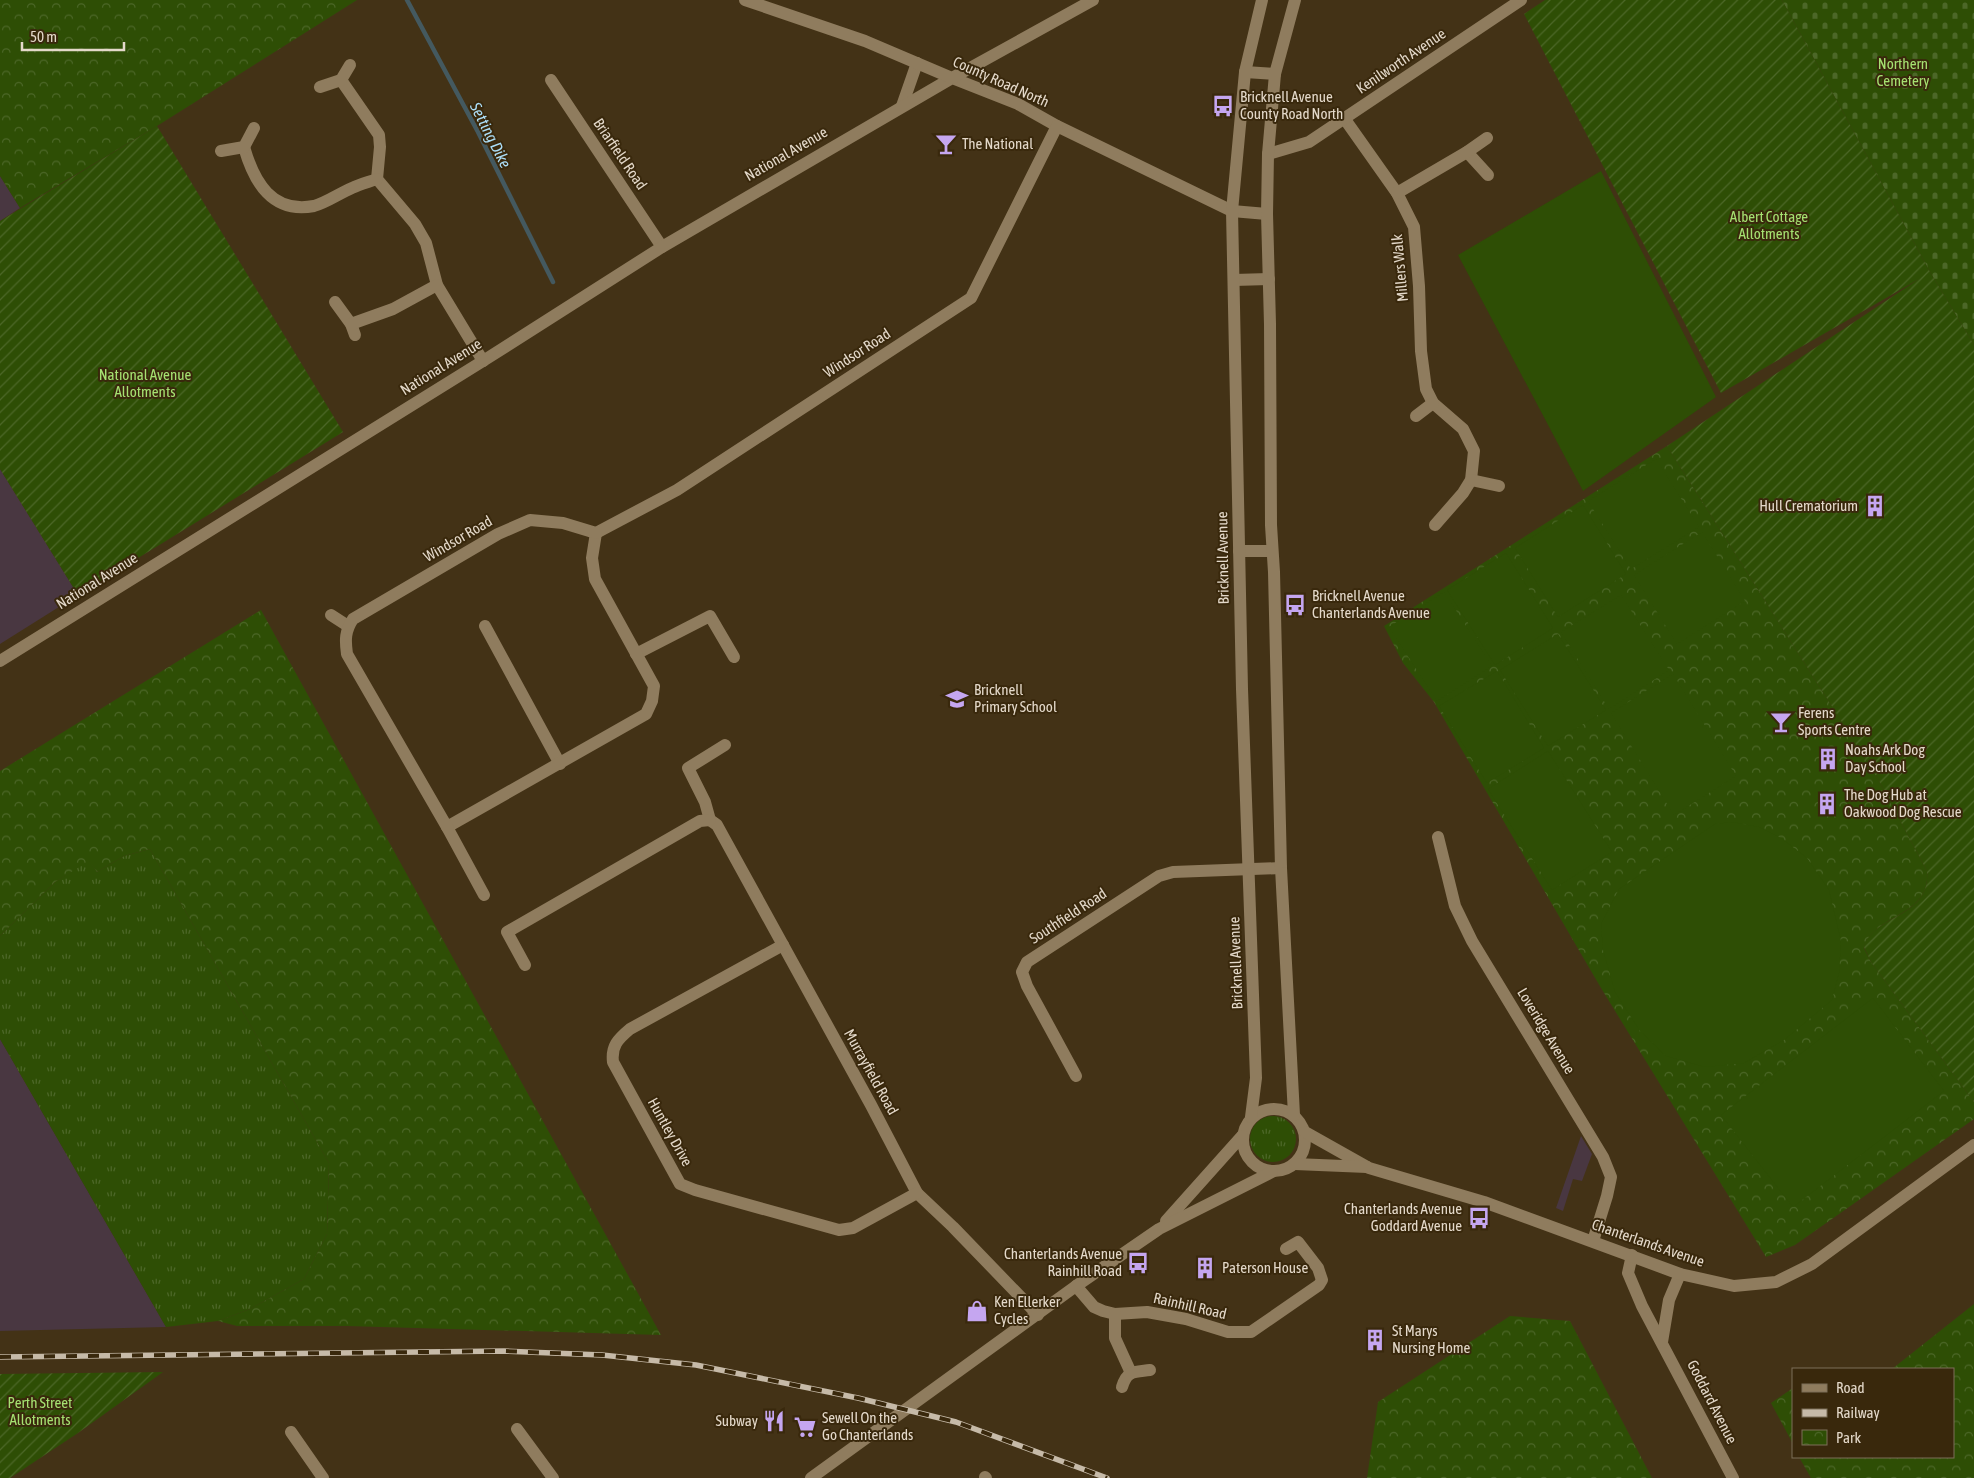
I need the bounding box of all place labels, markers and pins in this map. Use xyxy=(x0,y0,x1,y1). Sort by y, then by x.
place label: Bricknell Avenue County Road North xyxy=(1240,88,1343,122)
bus stop icon: Bricknell Avenue County Road North xyxy=(1210,93,1236,119)
bar icon: The National xyxy=(933,131,959,157)
place label: The National xyxy=(962,135,1033,152)
building icon: Hull Crematorium xyxy=(1862,493,1888,519)
place label: Hull Crematorium xyxy=(1759,497,1858,514)
place label: Bricknell Avenue Chanterlands Avenue xyxy=(1312,587,1430,621)
bus stop icon: Bricknell Avenue Chanterlands Avenue xyxy=(1282,592,1308,618)
place label: Bricknell Primary School xyxy=(974,681,1057,715)
school or university icon: Bricknell Primary School xyxy=(944,686,970,712)
place label: Ferens Sports Centre xyxy=(1798,704,1871,738)
bar icon: Ferens Sports Centre xyxy=(1768,709,1794,735)
place label: Noahs Ark Dog Day School xyxy=(1845,741,1925,775)
building icon: Noahs Ark Dog Day School xyxy=(1815,746,1841,772)
place label: The Dog Hub at Oakwood Dog Rescue xyxy=(1844,786,1962,820)
building icon: The Dog Hub at Oakwood Dog Rescue xyxy=(1814,791,1840,817)
place label: Chanterlands Avenue Goddard Avenue xyxy=(1344,1200,1462,1234)
bus stop icon: Chanterlands Avenue Goddard Avenue xyxy=(1466,1205,1492,1231)
place label: Chanterlands Avenue Rainhill Road xyxy=(1004,1245,1122,1279)
bus stop icon: Chanterlands Avenue Rainhill Road xyxy=(1125,1250,1151,1276)
building icon: Paterson House xyxy=(1192,1255,1218,1281)
place label: Paterson House xyxy=(1222,1259,1308,1276)
place label: Ken Ellerker Cycles xyxy=(994,1293,1061,1327)
shop icon: Ken Ellerker Cycles xyxy=(964,1298,990,1324)
place label: St Marys Nursing Home xyxy=(1392,1322,1471,1356)
building icon: St Marys Nursing Home xyxy=(1362,1327,1388,1353)
restaurant icon: Subway xyxy=(761,1408,787,1434)
place label: Sewell On the Go Chanterlands xyxy=(822,1409,913,1443)
place label: Subway xyxy=(716,1412,758,1429)
supermarket icon: Sewell On the Go Chanterlands xyxy=(792,1414,818,1440)

